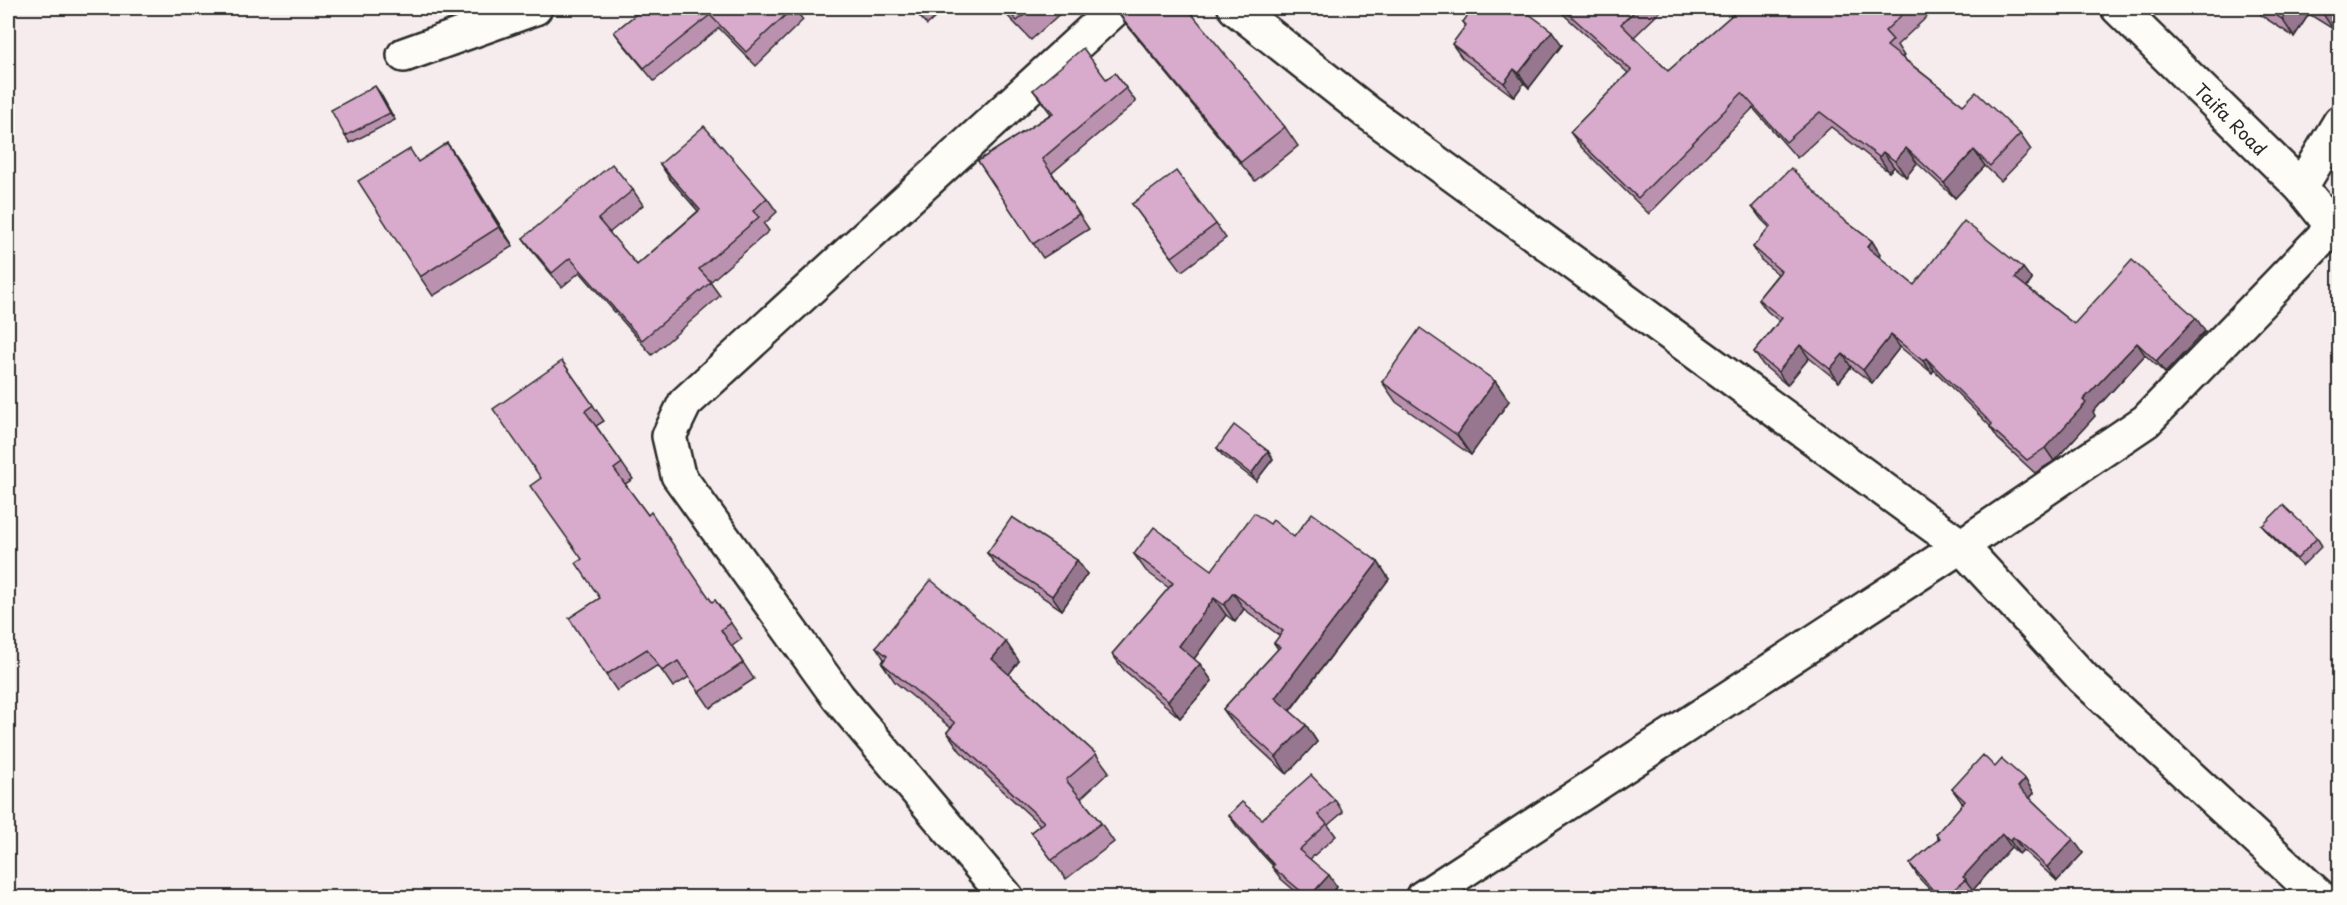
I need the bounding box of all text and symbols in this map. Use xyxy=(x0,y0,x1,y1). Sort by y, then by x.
street label: Taifa Road xyxy=(2189,77,2273,161)

